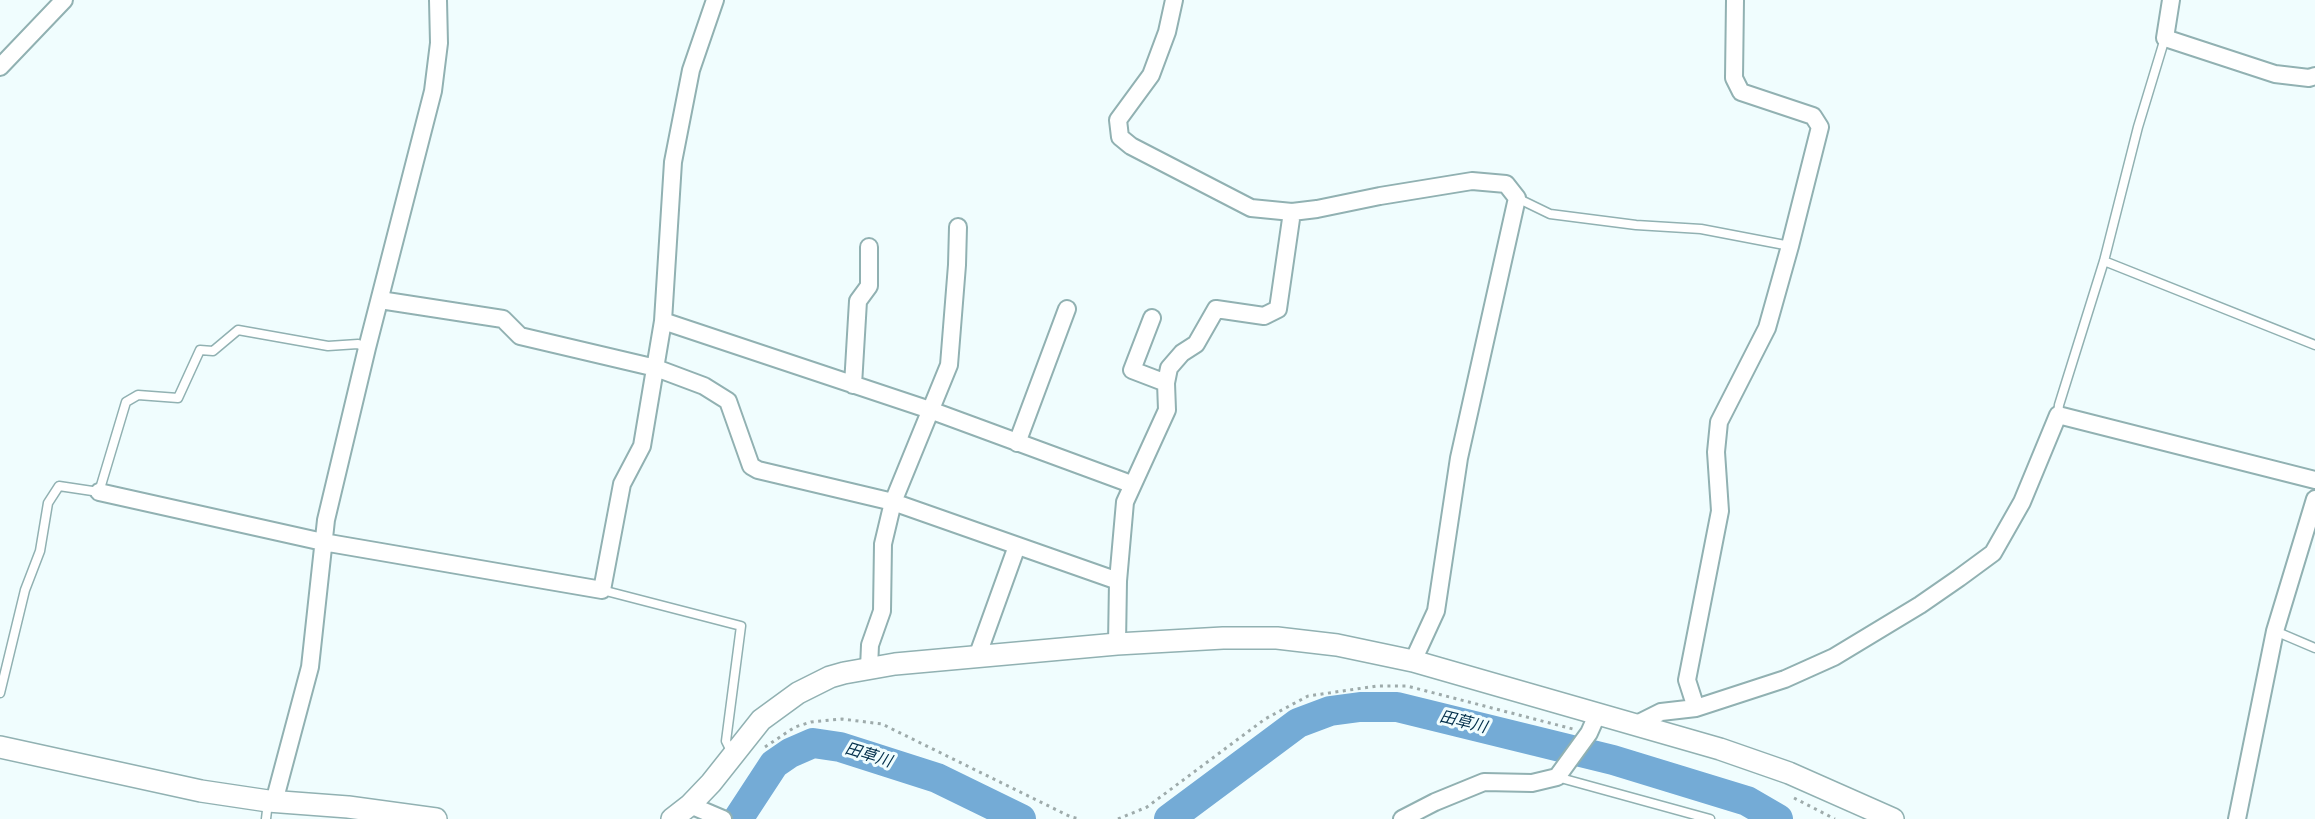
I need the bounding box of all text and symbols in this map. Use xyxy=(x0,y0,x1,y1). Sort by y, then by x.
water label: 田草川 xyxy=(1437,708,1489,738)
water label: 田草川 xyxy=(842,740,894,772)

